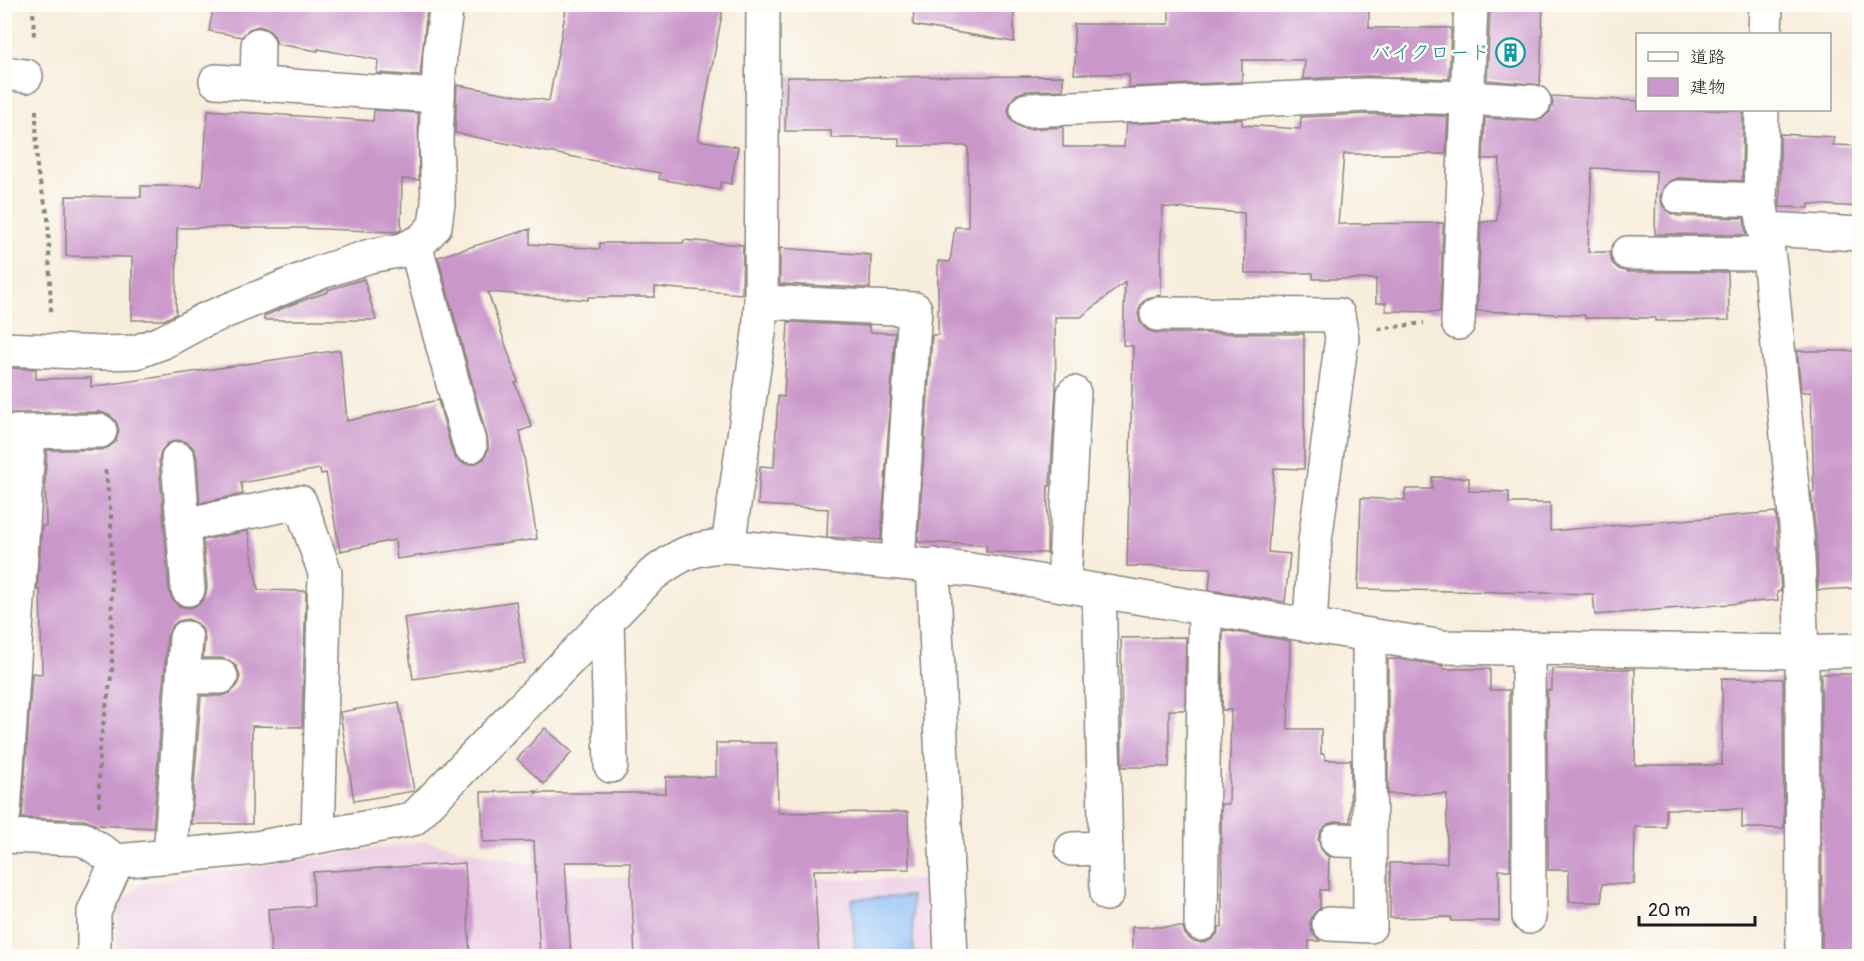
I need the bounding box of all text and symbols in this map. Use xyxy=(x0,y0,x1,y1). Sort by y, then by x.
legend xyxy=(1636,33,1831,111)
building icon: バイクロード xyxy=(1495,36,1527,68)
place label: バイクロード xyxy=(1371,40,1490,65)
text: 道路 xyxy=(1690,46,1726,69)
text: 建物 xyxy=(1690,76,1726,99)
scale bar xyxy=(1639,889,1754,927)
text: 20 m xyxy=(1648,899,1690,922)

